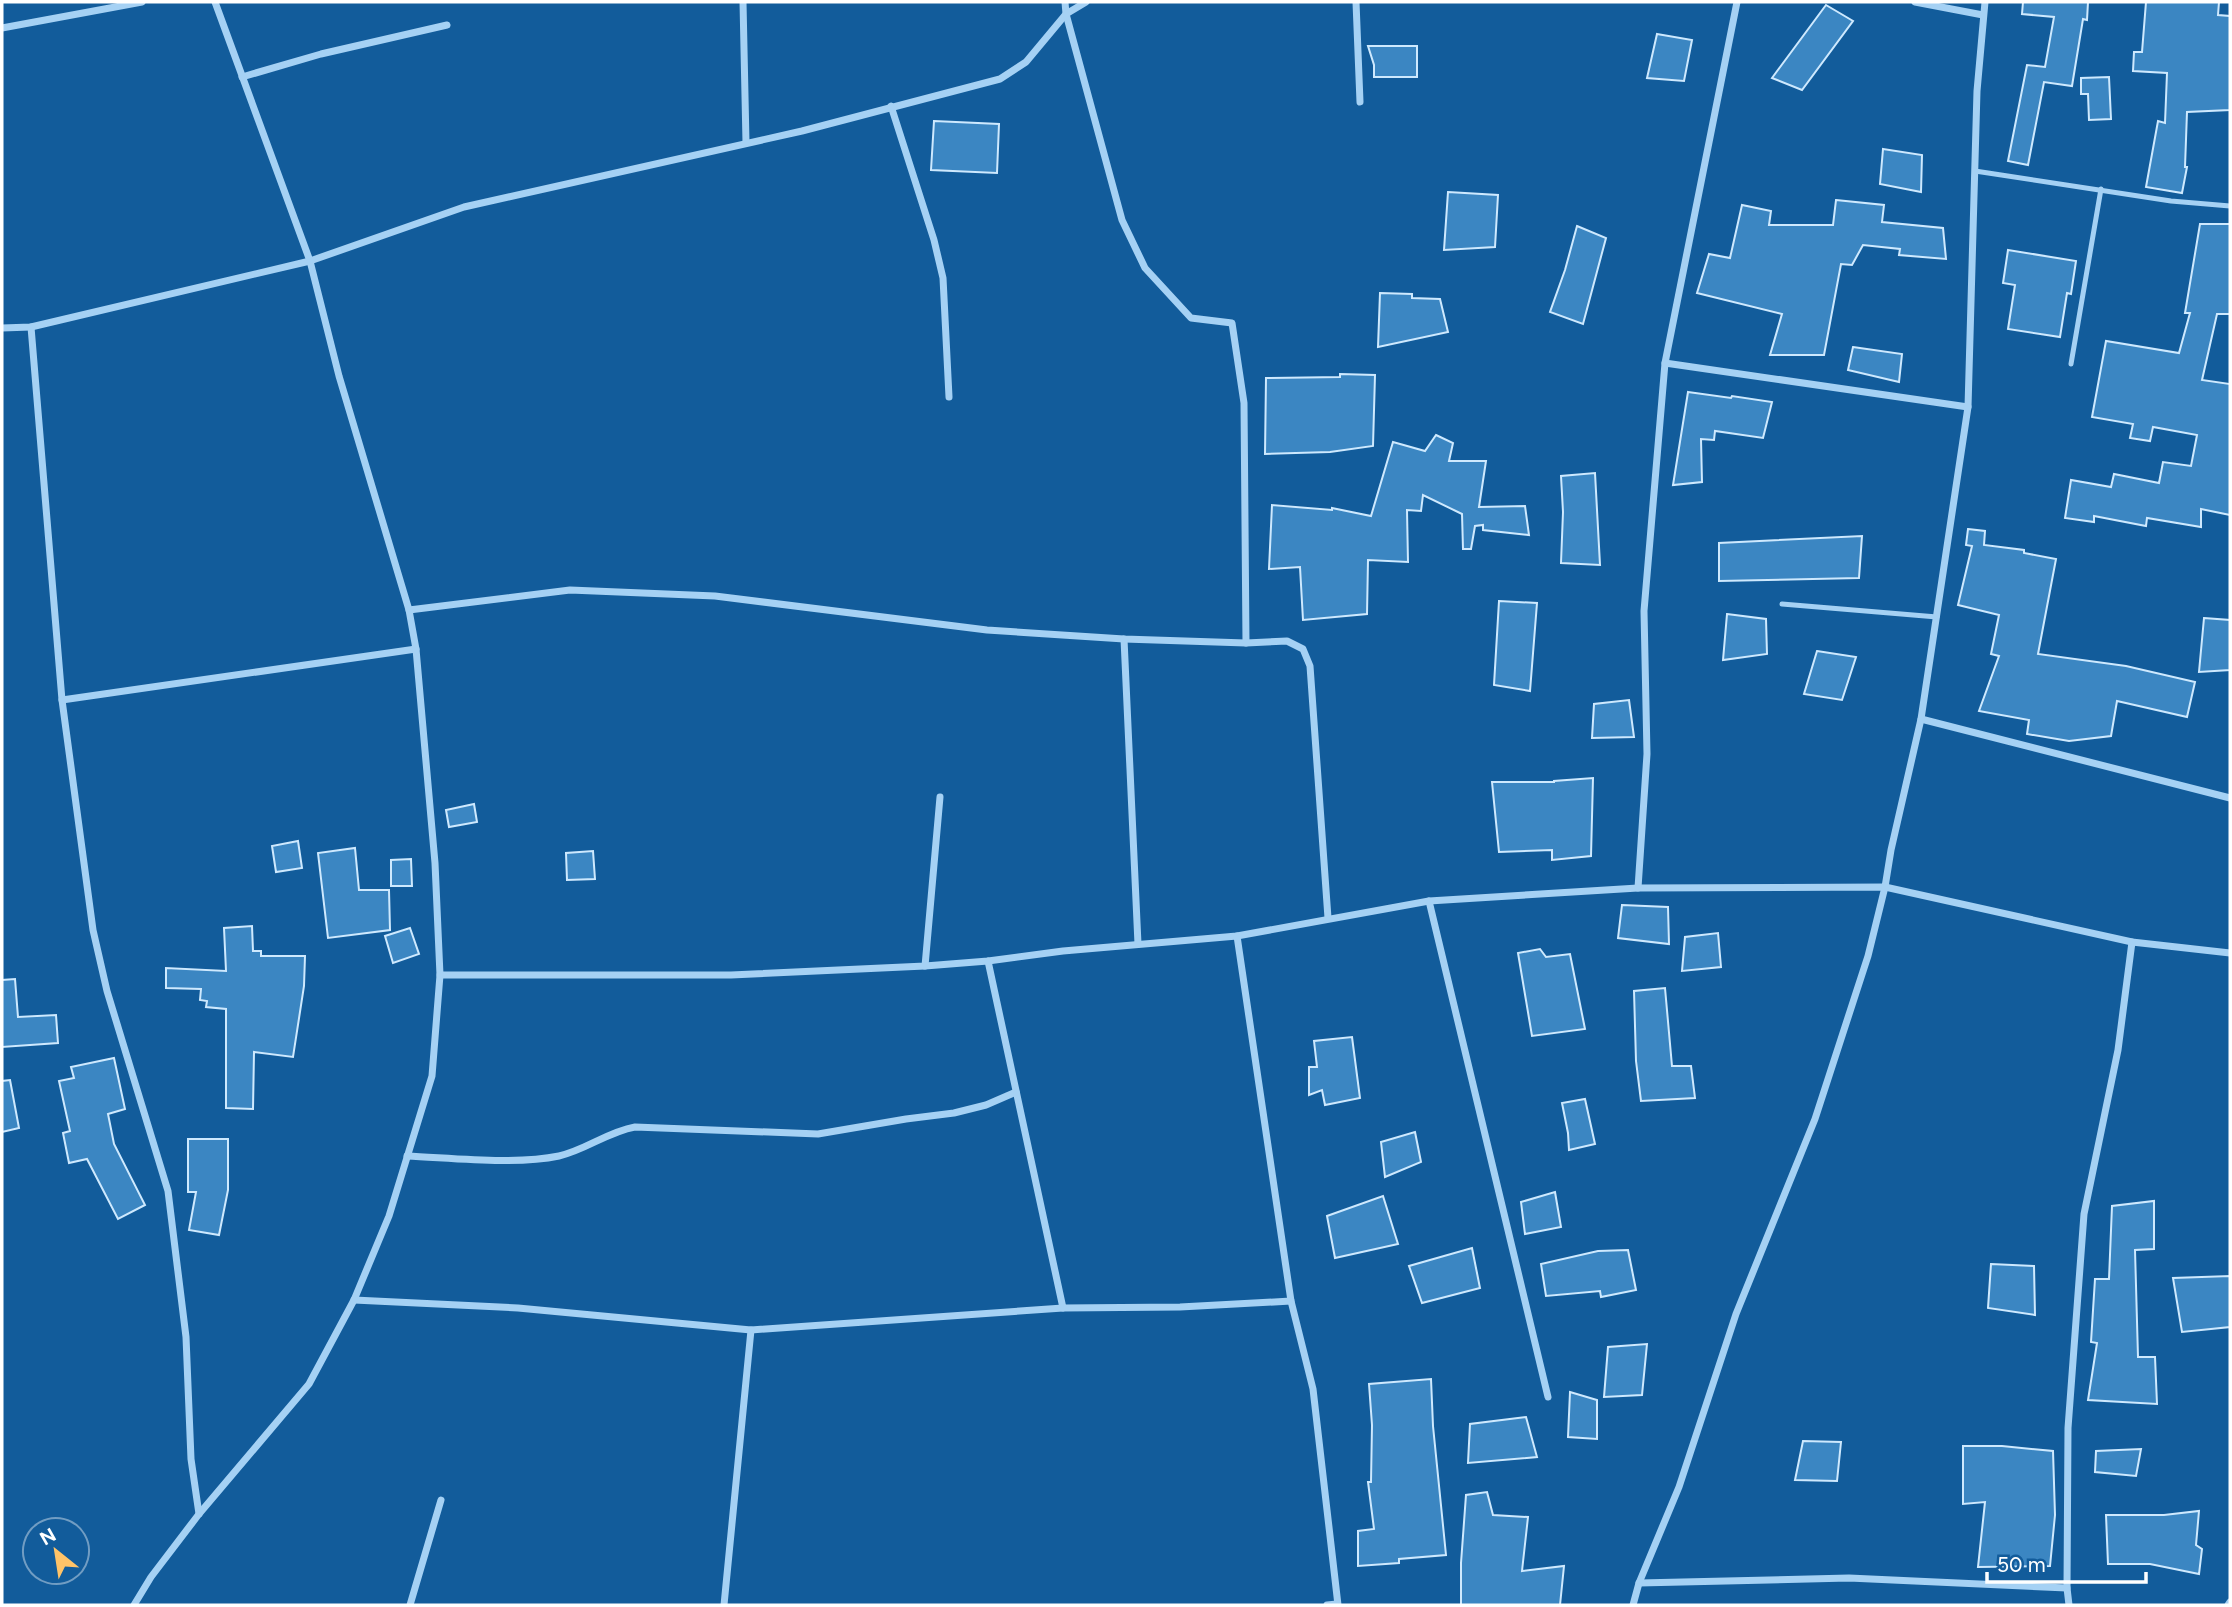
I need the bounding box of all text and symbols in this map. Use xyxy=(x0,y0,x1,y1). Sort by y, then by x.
north arrow xyxy=(21,1516,91,1586)
text: N xyxy=(36,1523,60,1550)
scale bar xyxy=(1987,1540,2146,1584)
text: 50 m xyxy=(1997,1552,2046,1577)

